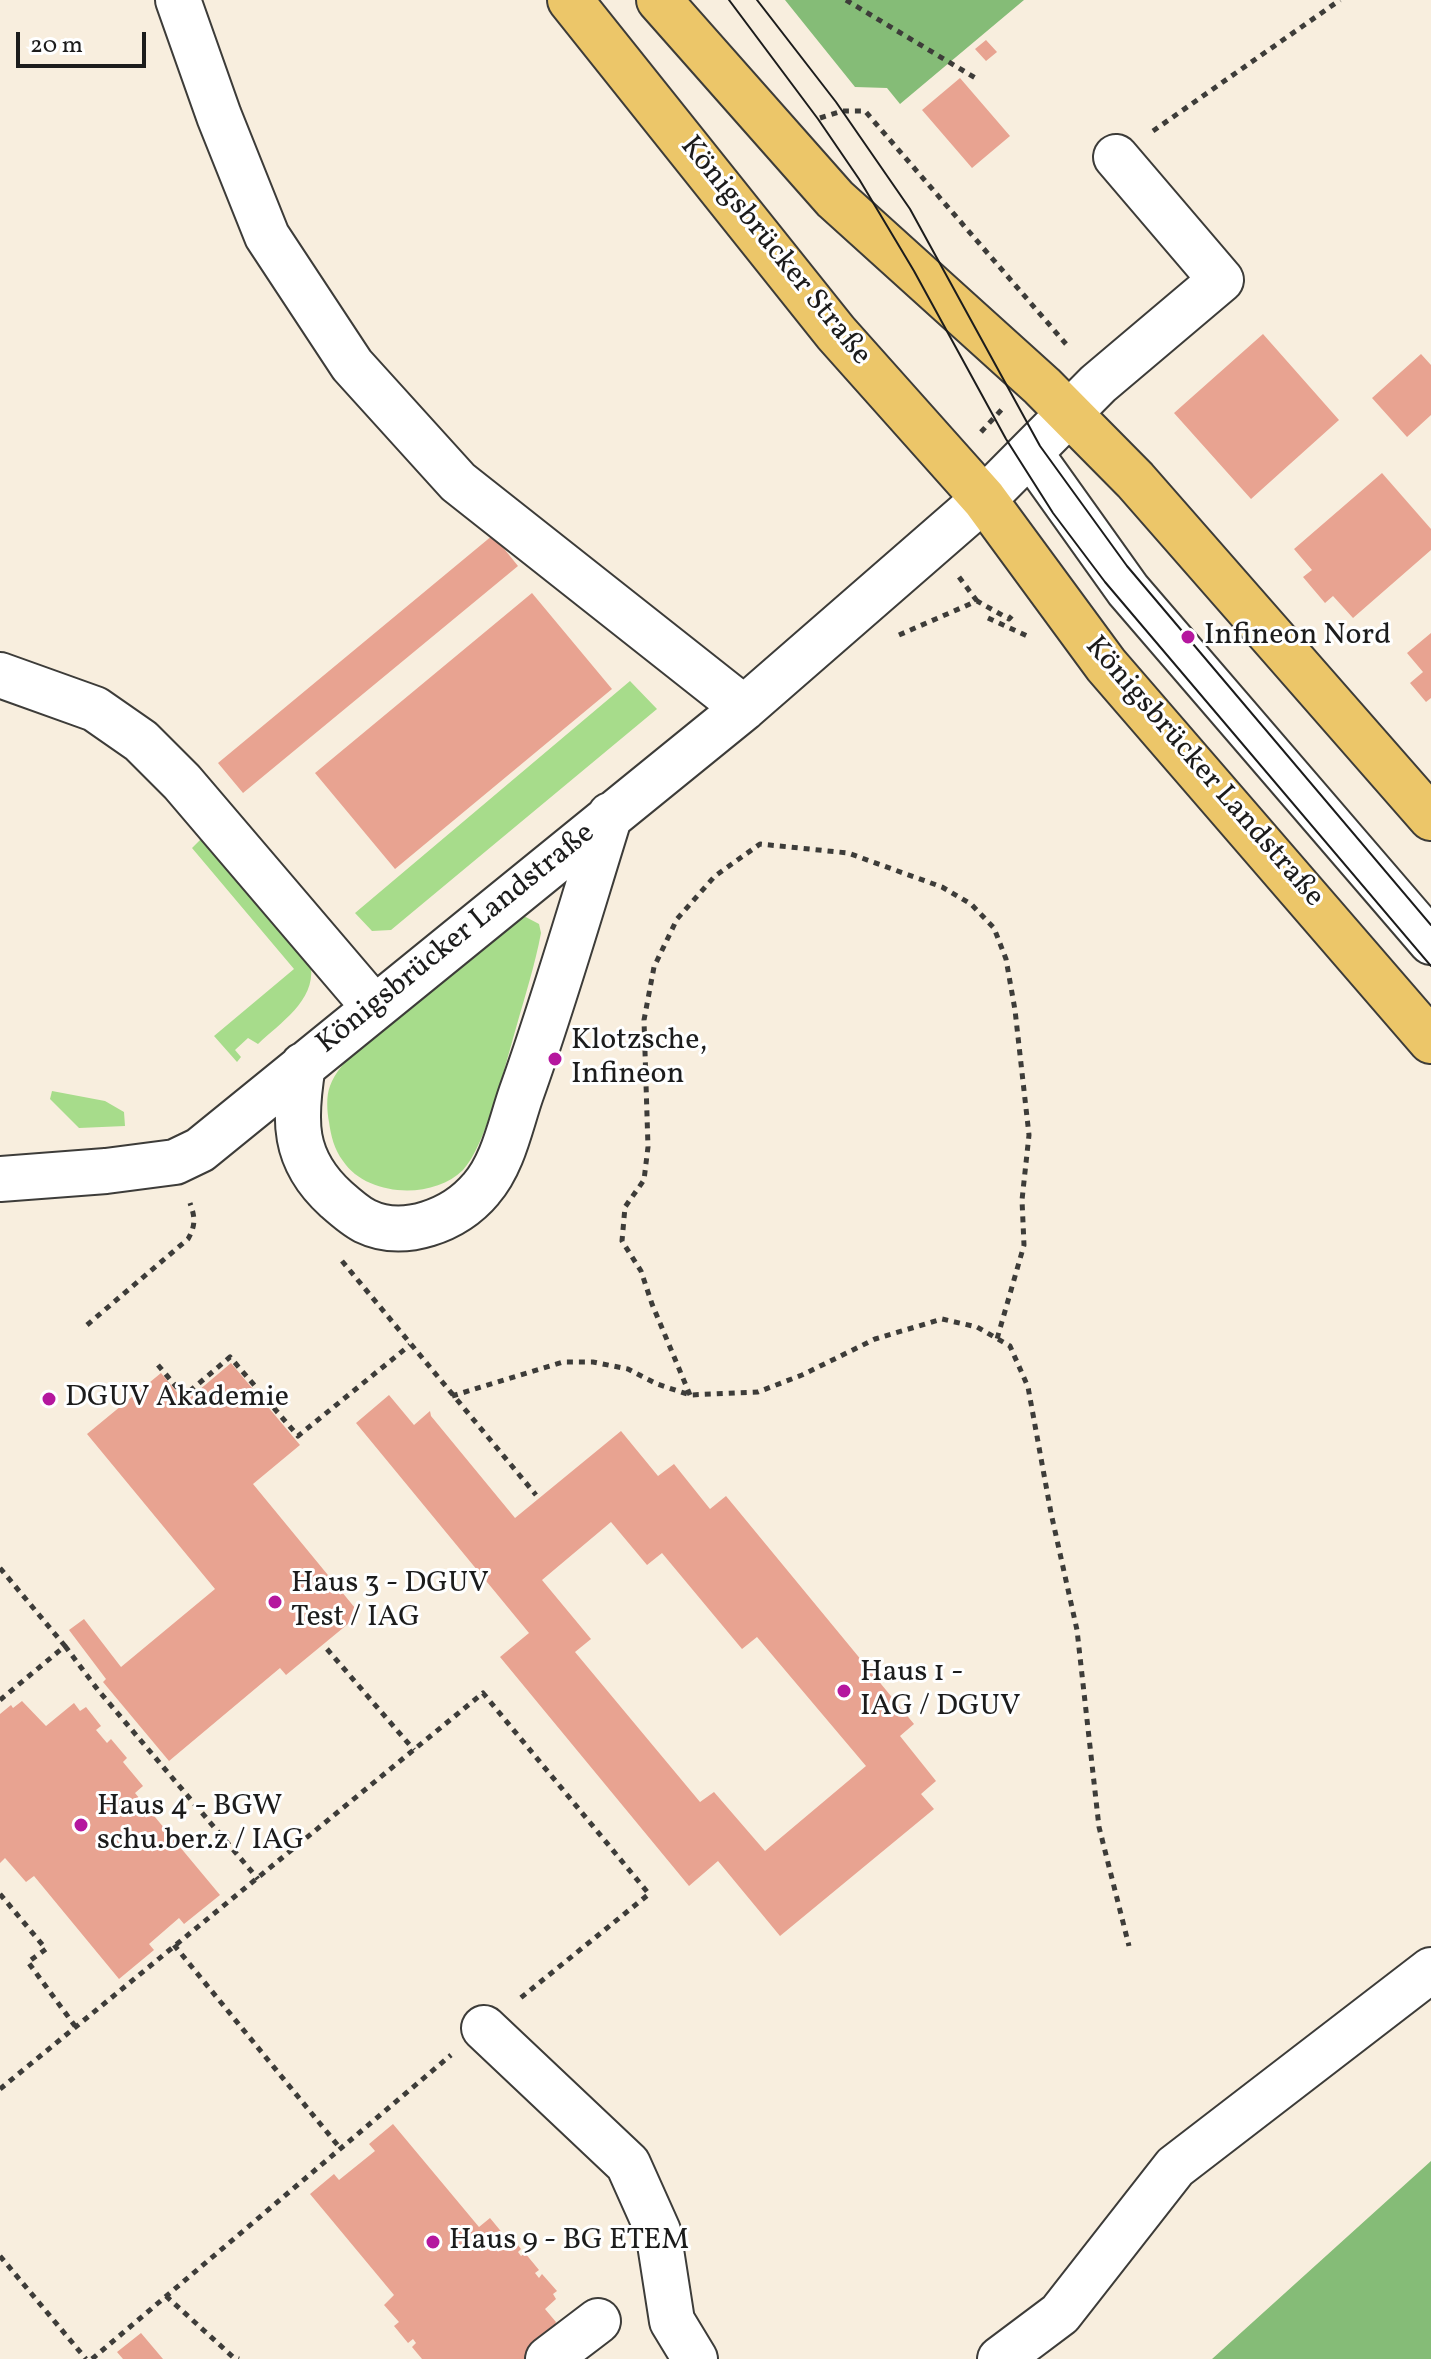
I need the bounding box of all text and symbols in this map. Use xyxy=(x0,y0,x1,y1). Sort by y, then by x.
scale bar xyxy=(20,16,150,66)
text: 20 m xyxy=(30,29,83,63)
street label: Königsbrücker Straße xyxy=(671,130,877,374)
place label: Infineon Nord xyxy=(1204,619,1391,655)
marker: Infineon Nord xyxy=(1179,628,1197,646)
street label: Königsbrücker Landstraße xyxy=(1076,630,1330,916)
street label: Königsbrücker Landstraße xyxy=(311,817,603,1063)
place label: Klotzsche, Infineon xyxy=(571,1024,707,1094)
marker: Klotzsche, Infineon xyxy=(546,1050,564,1068)
place label: DGUV Akademie xyxy=(65,1381,289,1417)
marker: DGUV Akademie xyxy=(40,1390,58,1408)
place label: Haus 3 - DGUV Test / IAG xyxy=(291,1567,489,1638)
marker: Haus 3 - DGUV Test / IAG xyxy=(266,1593,284,1611)
place label: Haus 1 - IAG / DGUV xyxy=(860,1656,1021,1726)
marker: Haus 1 - IAG / DGUV xyxy=(835,1682,853,1700)
place label: Haus 4 - BGW schu.ber.z / IAG xyxy=(97,1790,305,1860)
marker: Haus 4 - BGW schu.ber.z / IAG xyxy=(72,1816,90,1834)
place label: Haus 9 - BG ETEM xyxy=(449,2224,689,2260)
marker: Haus 9 - BG ETEM xyxy=(424,2233,442,2251)

